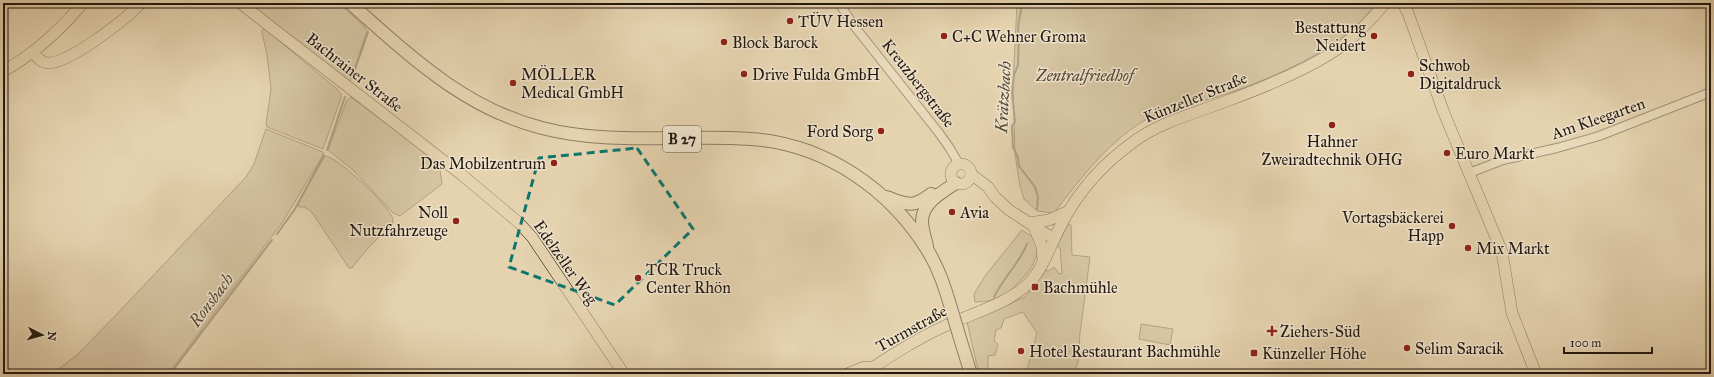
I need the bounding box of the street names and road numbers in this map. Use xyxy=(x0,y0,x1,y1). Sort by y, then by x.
street label: Bachrainer Straße xyxy=(303,29,407,116)
street label: Kreuzbergstraße xyxy=(877,35,959,132)
street label: Künzeller Straße xyxy=(1141,68,1250,127)
street label: Am Kleegarten xyxy=(1548,93,1648,145)
road number: B 27 xyxy=(663,126,701,152)
street label: Edelzeller Weg xyxy=(529,217,602,309)
street label: Turmstraße xyxy=(873,301,950,356)

